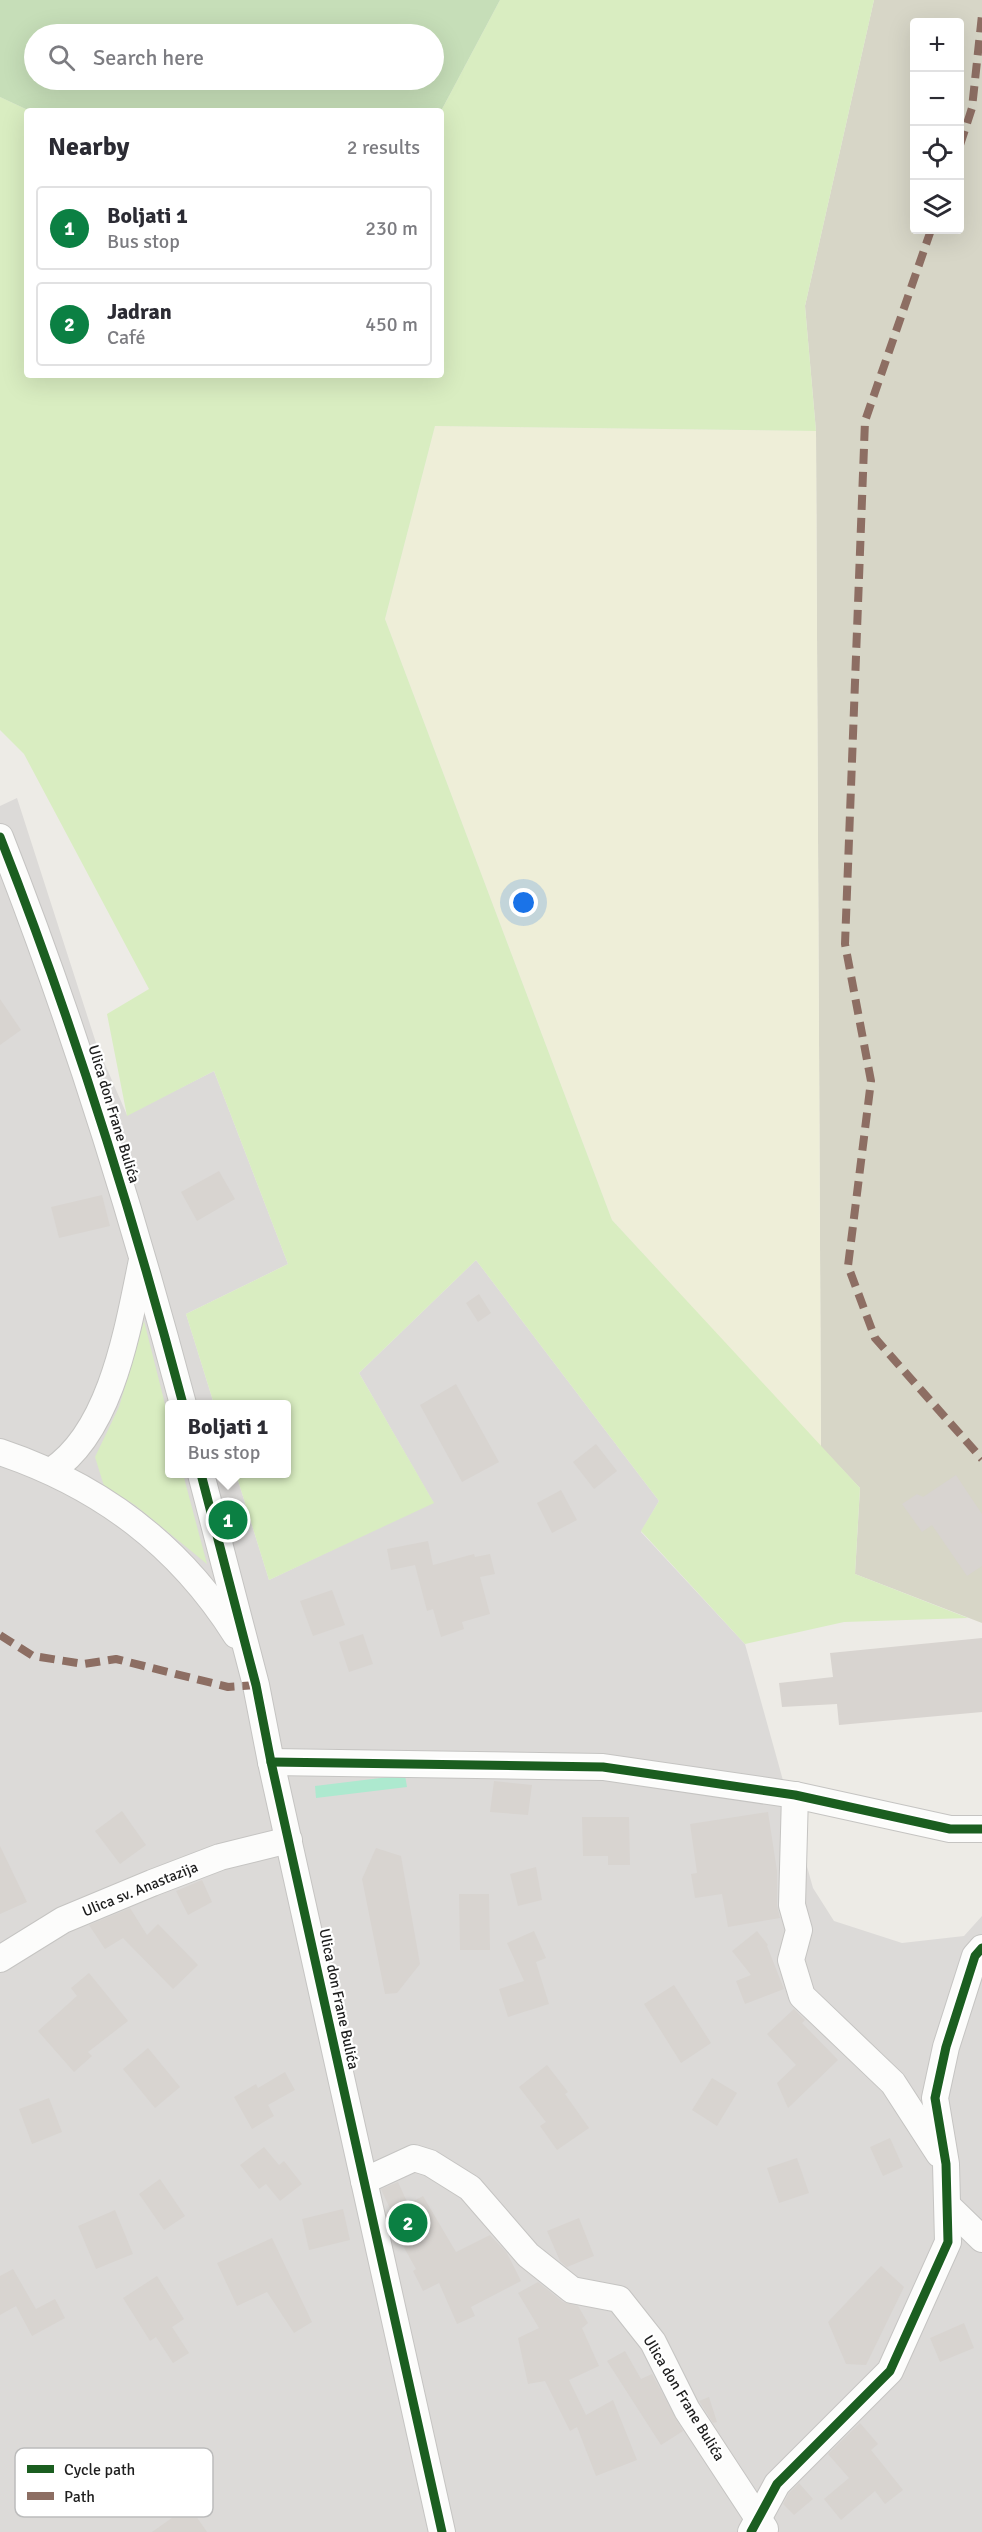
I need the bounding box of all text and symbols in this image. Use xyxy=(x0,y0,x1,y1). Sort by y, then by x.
map controls xyxy=(910,18,964,234)
button: + xyxy=(910,18,964,72)
search box xyxy=(24,24,444,90)
icon: search xyxy=(45,41,78,74)
text: Search here xyxy=(93,44,204,71)
button: − xyxy=(910,72,964,126)
button: locate xyxy=(910,126,964,180)
text: Nearby xyxy=(48,131,129,163)
text: 2 results xyxy=(347,135,420,160)
button: layers xyxy=(910,180,964,234)
text: Boljati 1 xyxy=(107,202,188,229)
text: 1 xyxy=(64,216,75,241)
text: 230 m xyxy=(365,216,418,241)
text: Bus stop xyxy=(107,229,180,254)
text: Jadran xyxy=(107,298,172,325)
text: 2 xyxy=(64,312,75,337)
text: 450 m xyxy=(365,312,418,337)
text: Café xyxy=(107,325,146,350)
your location xyxy=(509,888,538,917)
street label: Ulica don Frane Bulića xyxy=(84,1043,144,1185)
popup xyxy=(165,1400,291,1478)
text: Boljati 1 xyxy=(188,1413,268,1440)
text: Bus stop xyxy=(188,1440,260,1465)
pin: 1 xyxy=(208,1498,248,1543)
street label: Ulica sv. Anastazija xyxy=(80,1858,200,1920)
street label: Ulica don Frane Bulića xyxy=(315,1927,363,2071)
pin: 2 xyxy=(388,2200,428,2246)
street label: Ulica don Frane Bulića xyxy=(639,2332,729,2464)
legend xyxy=(15,2448,213,2517)
text: Cycle path xyxy=(64,2460,135,2480)
text: Path xyxy=(64,2487,95,2507)

